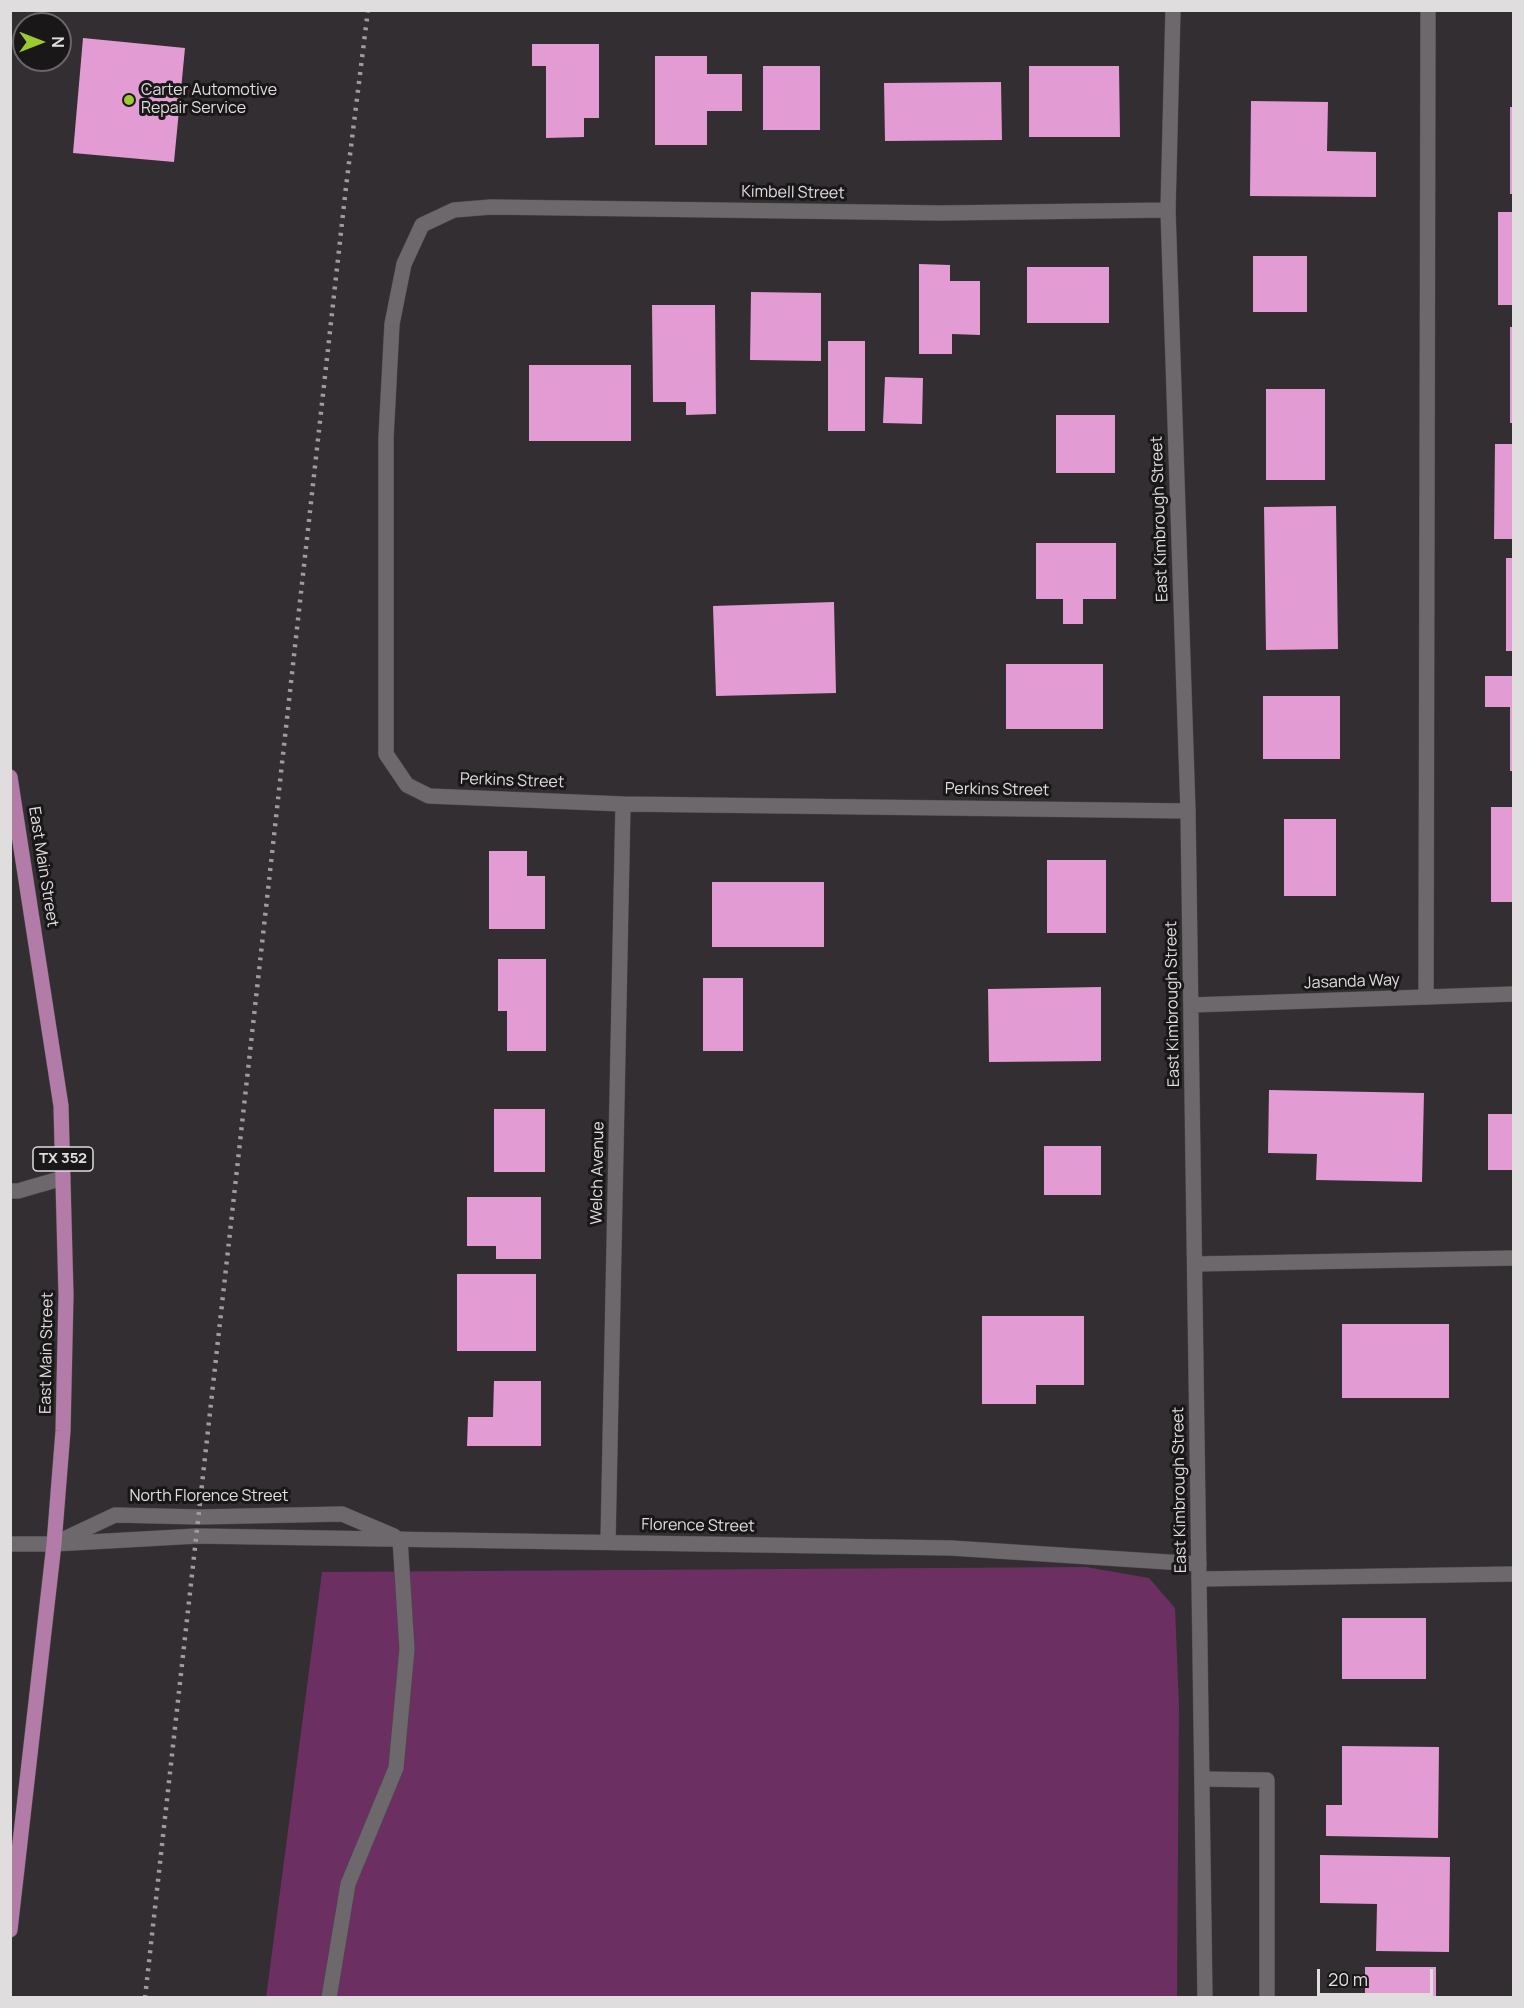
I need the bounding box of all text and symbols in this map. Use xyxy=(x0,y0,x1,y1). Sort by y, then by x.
north arrow xyxy=(12,12,72,72)
text: N xyxy=(47,36,69,48)
place label: Carter Automotive Repair Service xyxy=(141,81,277,119)
marker: Carter Automotive Repair Service xyxy=(122,93,136,107)
street label: Kimbell Street xyxy=(741,183,845,203)
street label: East Kimbrough Street xyxy=(1148,436,1172,602)
street label: Perkins Street xyxy=(459,770,565,792)
street label: Perkins Street xyxy=(945,779,1049,801)
street label: East Main Street xyxy=(24,805,62,929)
street label: East Kimbrough Street xyxy=(1162,921,1184,1087)
street label: Jasanda Way xyxy=(1304,971,1400,993)
street label: Welch Avenue xyxy=(587,1121,609,1225)
road number: TX 352 xyxy=(33,1147,93,1171)
street label: East Main Street xyxy=(36,1292,58,1414)
street label: East Kimbrough Street xyxy=(1169,1407,1191,1573)
street label: North Florence Street xyxy=(130,1487,288,1507)
street label: Florence Street xyxy=(641,1515,755,1537)
scale bar xyxy=(1320,1957,1436,1995)
text: 20 m xyxy=(1328,1967,1368,1991)

